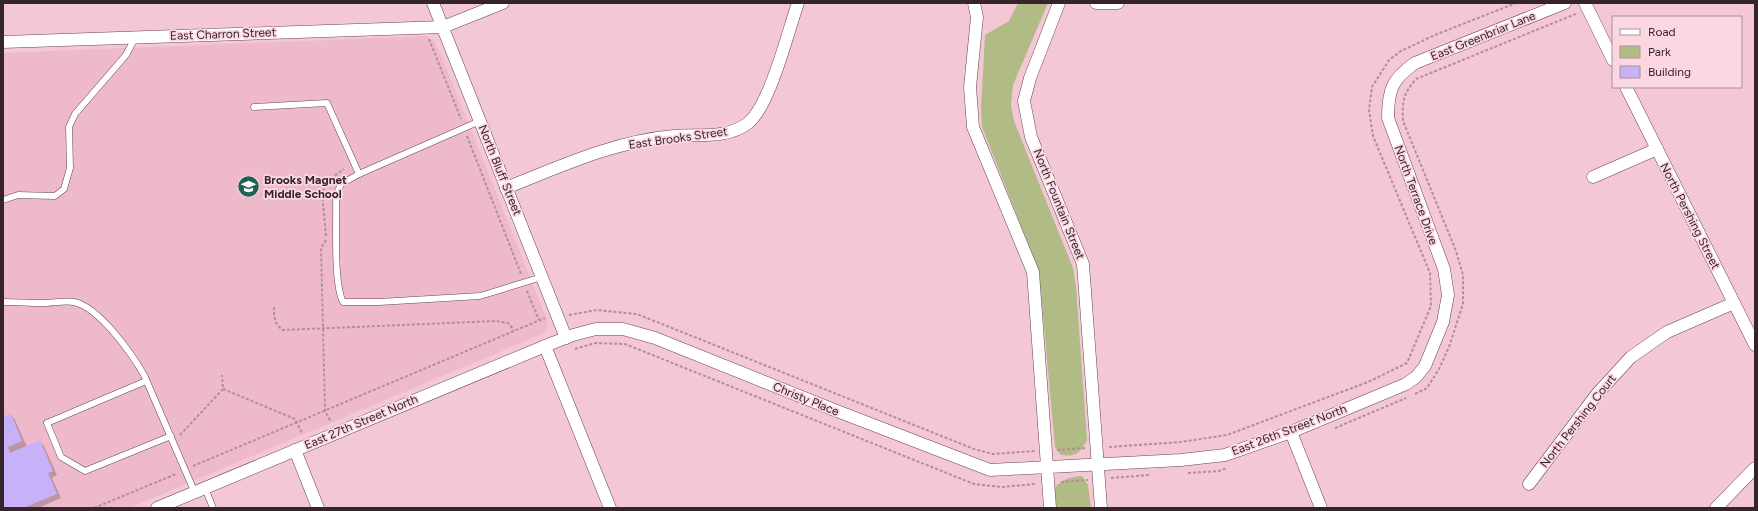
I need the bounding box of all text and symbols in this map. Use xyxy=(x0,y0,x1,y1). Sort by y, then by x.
street label: East Greenbriar Lane xyxy=(1428,8,1538,63)
legend xyxy=(1612,16,1742,88)
street label: East Charron Street xyxy=(170,25,277,43)
text: Road xyxy=(1648,25,1676,39)
text: Park xyxy=(1648,45,1671,59)
text: Building xyxy=(1648,65,1691,79)
street label: North Bluff Street xyxy=(475,123,525,218)
street label: East Brooks Street xyxy=(628,124,729,152)
street label: North Terrace Drive xyxy=(1391,143,1441,247)
street label: North Fountain Street xyxy=(1030,147,1088,262)
street label: North Pershing Street xyxy=(1657,161,1723,272)
place label: Brooks Magnet Middle School xyxy=(264,173,347,201)
school or university icon: Brooks Magnet Middle School xyxy=(235,174,261,200)
street label: North Pershing Court xyxy=(1537,371,1619,470)
street label: Christy Place xyxy=(771,379,842,419)
street label: East 27th Street North xyxy=(302,392,420,452)
street label: East 26th Street North xyxy=(1229,401,1349,458)

